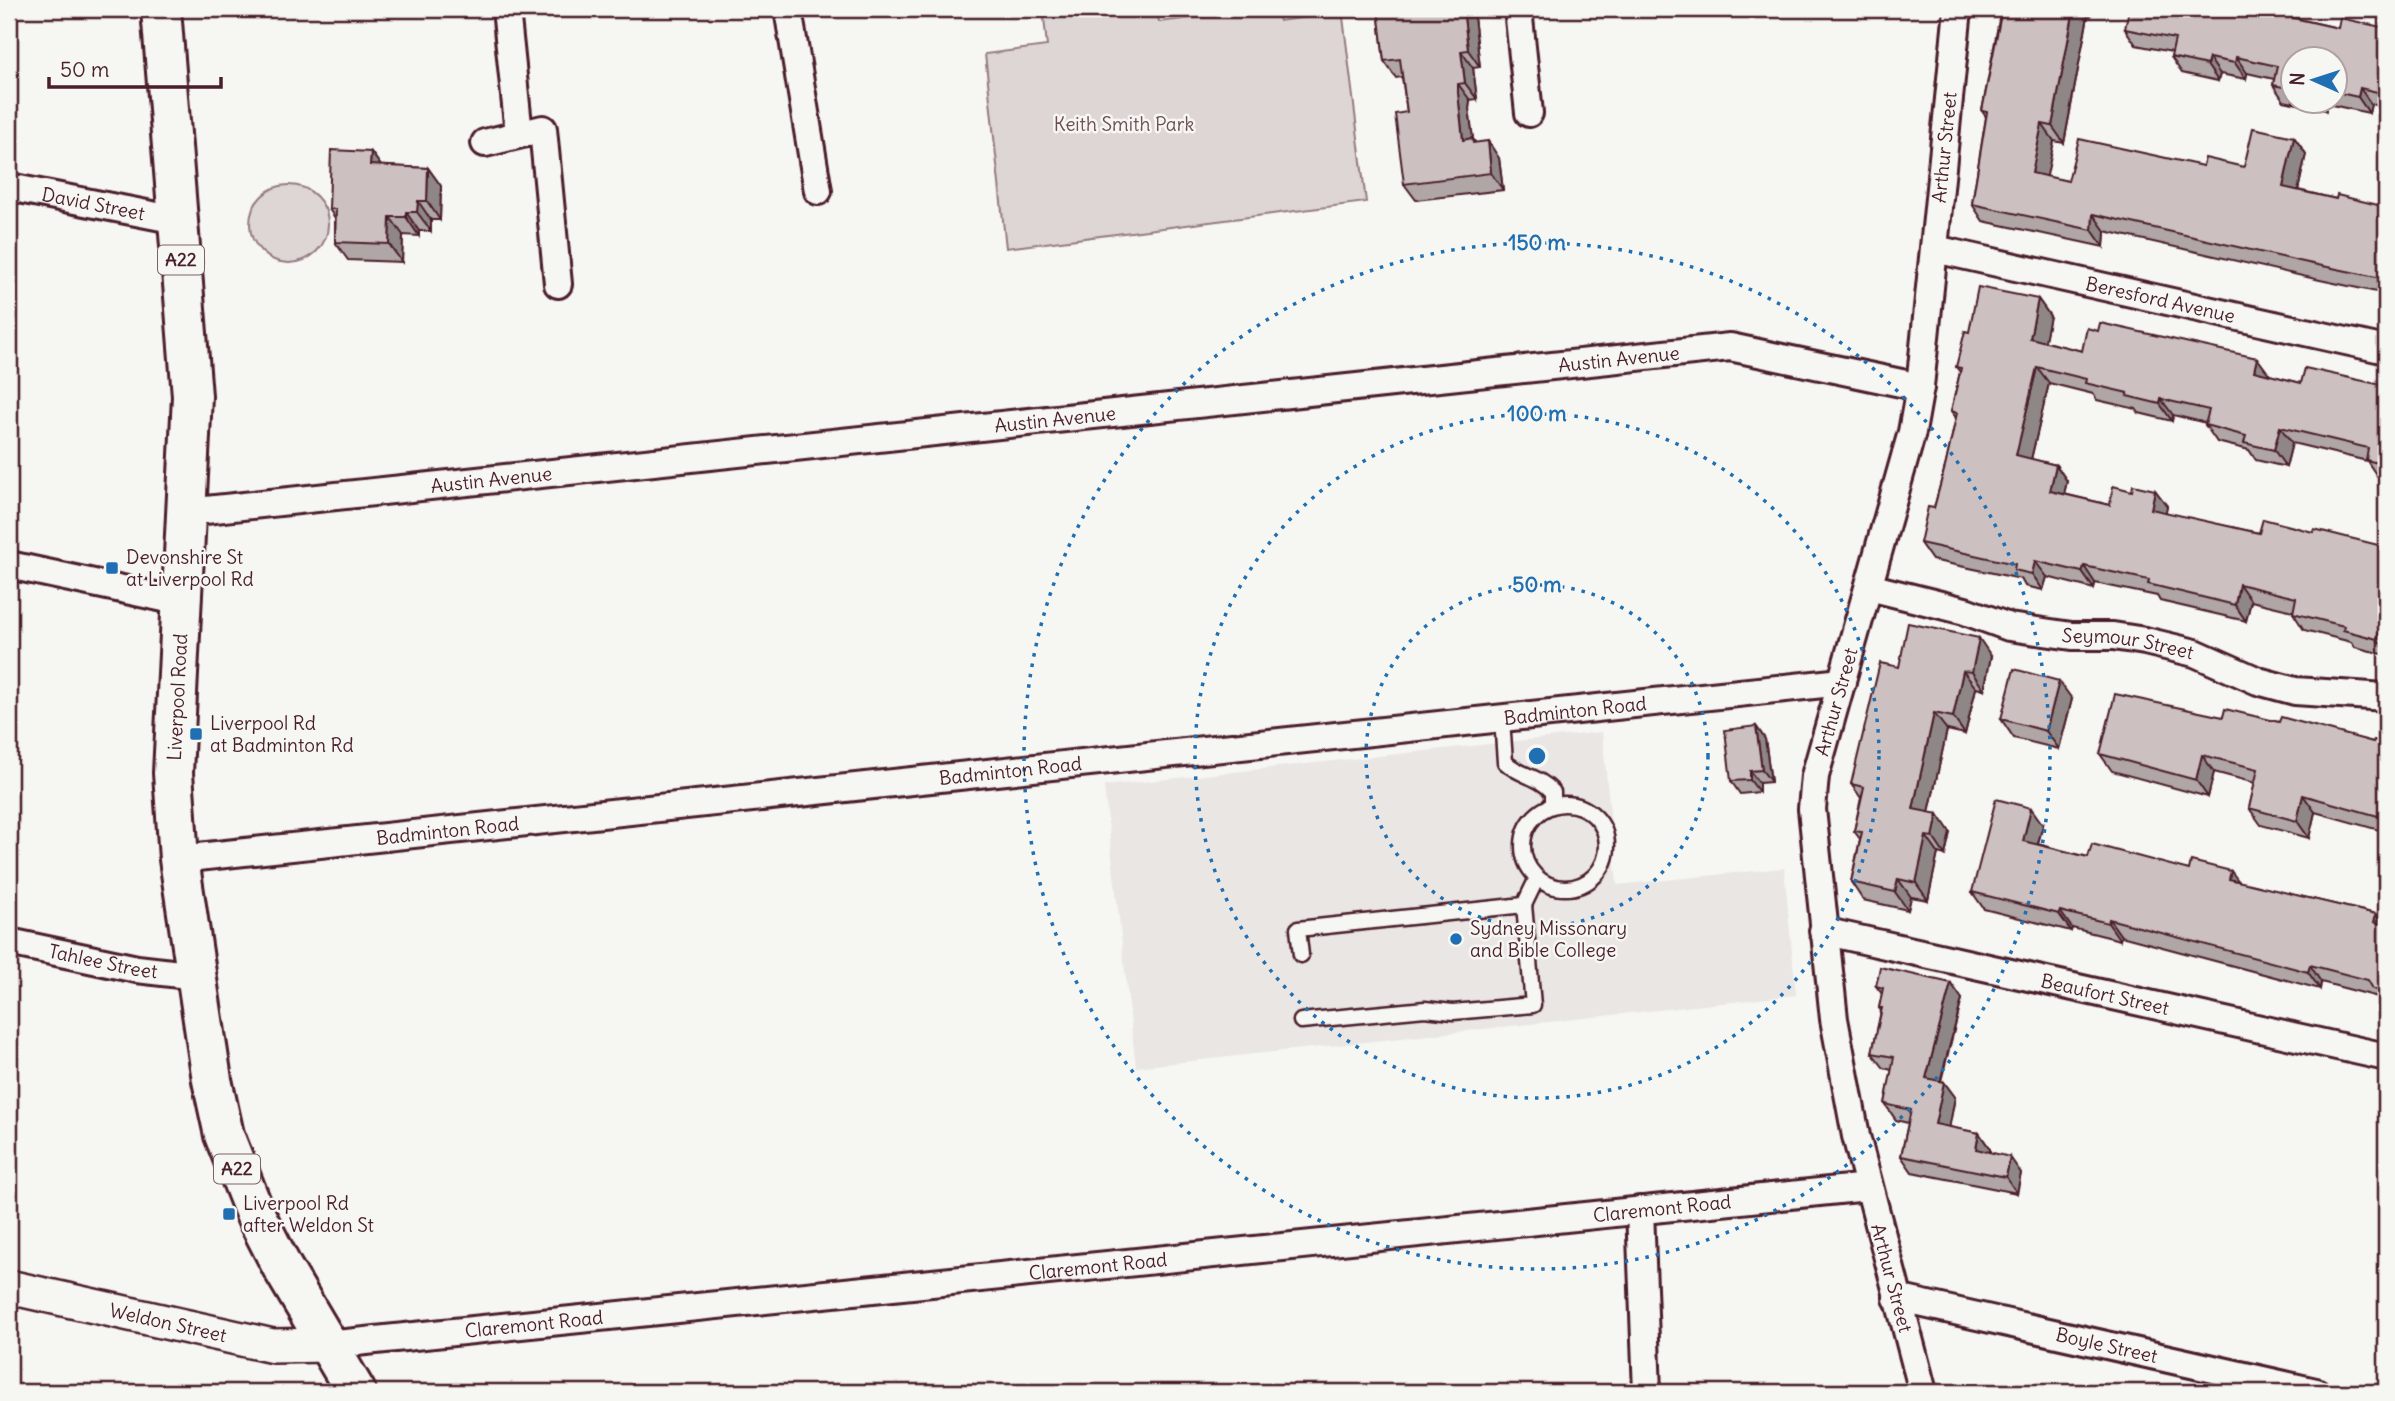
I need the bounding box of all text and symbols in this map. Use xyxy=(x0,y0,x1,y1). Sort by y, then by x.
scale bar xyxy=(49,46,220,90)
north arrow xyxy=(2280,46,2350,116)
text: 50 m xyxy=(60,56,109,83)
text: N xyxy=(2285,72,2309,86)
street label: Arthur Street xyxy=(1927,91,1962,204)
park label: Keith Smith Park xyxy=(1054,112,1194,136)
street label: David Street xyxy=(40,182,147,225)
text: 150 m xyxy=(1508,229,1566,256)
road number: A22 xyxy=(158,246,204,274)
street label: Beresford Avenue xyxy=(2083,271,2237,328)
street label: Austin Avenue xyxy=(1557,340,1681,377)
text: 100 m xyxy=(1507,400,1567,427)
street label: Austin Avenue xyxy=(993,401,1117,438)
street label: Austin Avenue xyxy=(429,461,553,498)
place label: Devonshire St at Liverpool Rd xyxy=(126,545,254,591)
marker: Devonshire St at Liverpool Rd xyxy=(104,560,120,576)
text: 50 m xyxy=(1512,571,1562,598)
street label: Seymour Street xyxy=(2060,623,2196,664)
street label: Liverpool Road xyxy=(162,633,192,761)
street label: Arthur Street xyxy=(1809,645,1863,759)
street label: Badminton Road xyxy=(1503,691,1648,730)
place label: Liverpool Rd at Badminton Rd xyxy=(210,711,354,757)
marker: Liverpool Rd at Badminton Rd xyxy=(188,726,204,742)
centre of rings xyxy=(1525,744,1549,768)
street label: Badminton Road xyxy=(938,751,1083,790)
street label: Badminton Road xyxy=(375,811,520,850)
place label: Sydney Missonary and Bible College xyxy=(1470,916,1627,962)
marker: Sydney Missonary and Bible College xyxy=(1448,931,1464,947)
street label: Tahlee Street xyxy=(46,939,159,983)
street label: Beaufort Street xyxy=(2039,968,2171,1020)
road number: A22 xyxy=(214,1154,260,1184)
street label: Claremont Road xyxy=(1592,1189,1732,1227)
place label: Liverpool Rd after Weldon St xyxy=(243,1191,374,1237)
marker: Liverpool Rd after Weldon St xyxy=(221,1206,237,1222)
street label: Arthur Street xyxy=(1866,1221,1918,1335)
street label: Claremont Road xyxy=(1028,1247,1168,1285)
street label: Weldon Street xyxy=(107,1298,229,1347)
street label: Claremont Road xyxy=(464,1305,604,1343)
street label: Boyle Street xyxy=(2054,1322,2160,1368)

